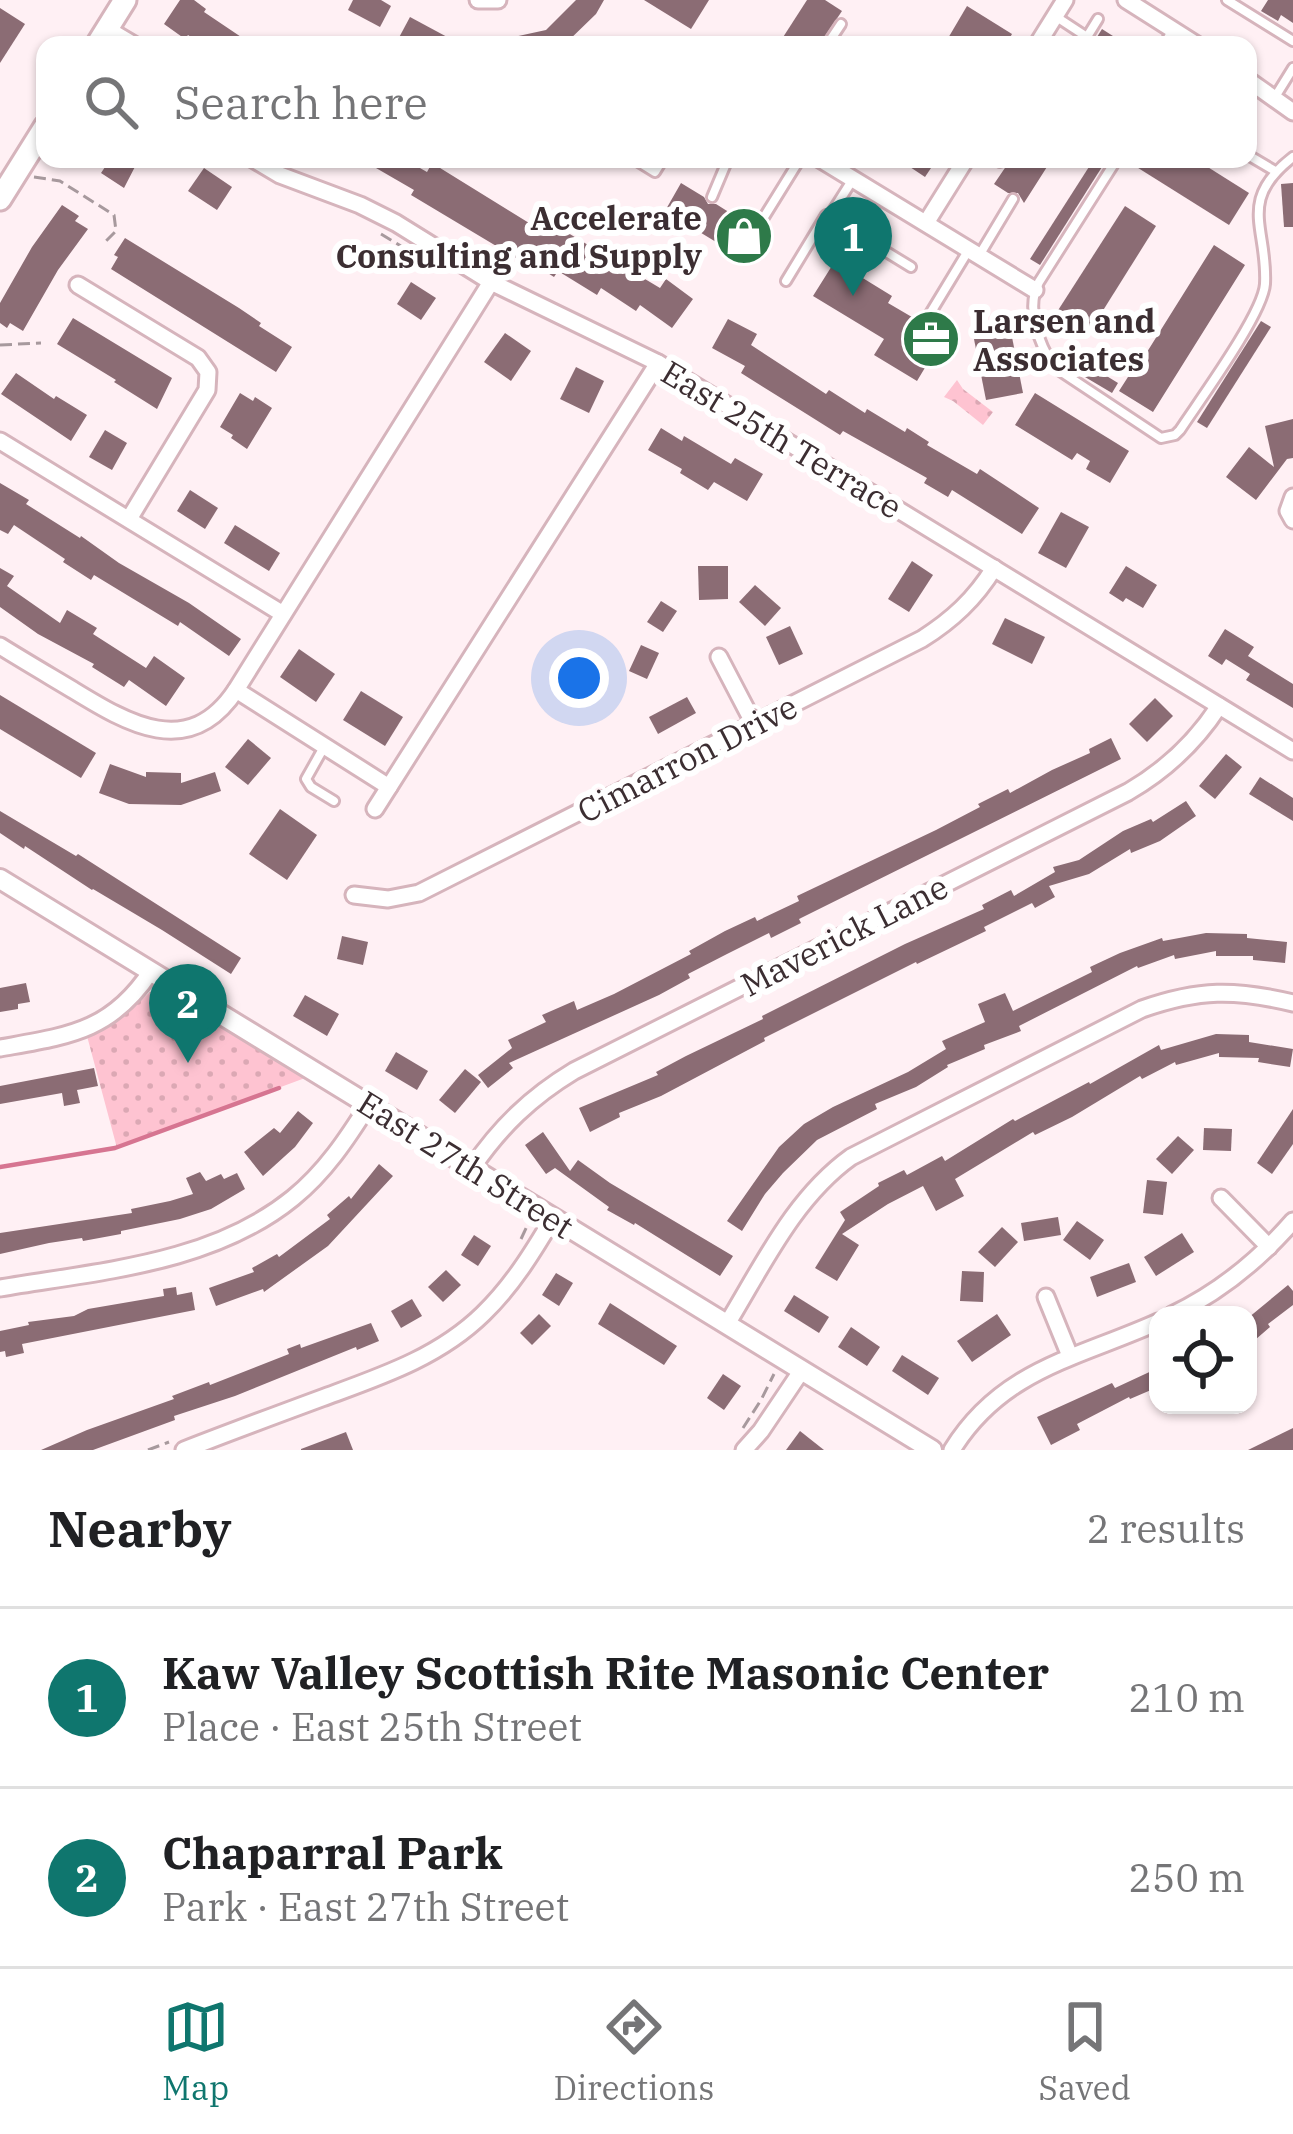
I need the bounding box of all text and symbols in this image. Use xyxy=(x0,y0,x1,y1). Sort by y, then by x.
search box xyxy=(36,36,1257,168)
icon: search xyxy=(78,69,144,135)
text: Search here xyxy=(174,73,428,131)
place label: Accelerate Consulting and Supply xyxy=(335,196,702,277)
pin: 1 xyxy=(814,197,892,296)
shop icon: Accelerate Consulting and Supply xyxy=(713,205,775,267)
place label: Larsen and Associates xyxy=(973,299,1155,380)
office icon: Larsen and Associates xyxy=(900,308,962,370)
street label: East 25th Terrace xyxy=(654,350,910,528)
your location xyxy=(549,648,609,708)
street label: Cimarron Drive xyxy=(570,684,804,832)
street label: Maverick Lane xyxy=(733,864,955,1006)
pin: 2 xyxy=(149,964,227,1063)
street label: East 27th Street xyxy=(350,1080,582,1248)
map controls xyxy=(1149,1306,1257,1414)
button: locate xyxy=(1149,1306,1257,1414)
text: Nearby xyxy=(48,1495,232,1561)
text: 2 results xyxy=(1087,1503,1245,1554)
text: Kaw Valley Scottish Rite Masonic Center xyxy=(162,1643,1049,1701)
text: 1 xyxy=(75,1672,99,1723)
text: 210 m xyxy=(1129,1672,1245,1723)
text: Place · East 25th Street xyxy=(162,1701,582,1752)
text: Chaparral Park xyxy=(162,1823,503,1881)
text: 2 xyxy=(75,1852,99,1903)
text: 250 m xyxy=(1129,1852,1245,1903)
text: Park · East 27th Street xyxy=(162,1881,569,1932)
tab: Map xyxy=(162,1994,229,2109)
tab: Directions xyxy=(553,1994,714,2109)
tab: Saved xyxy=(1038,1994,1131,2109)

